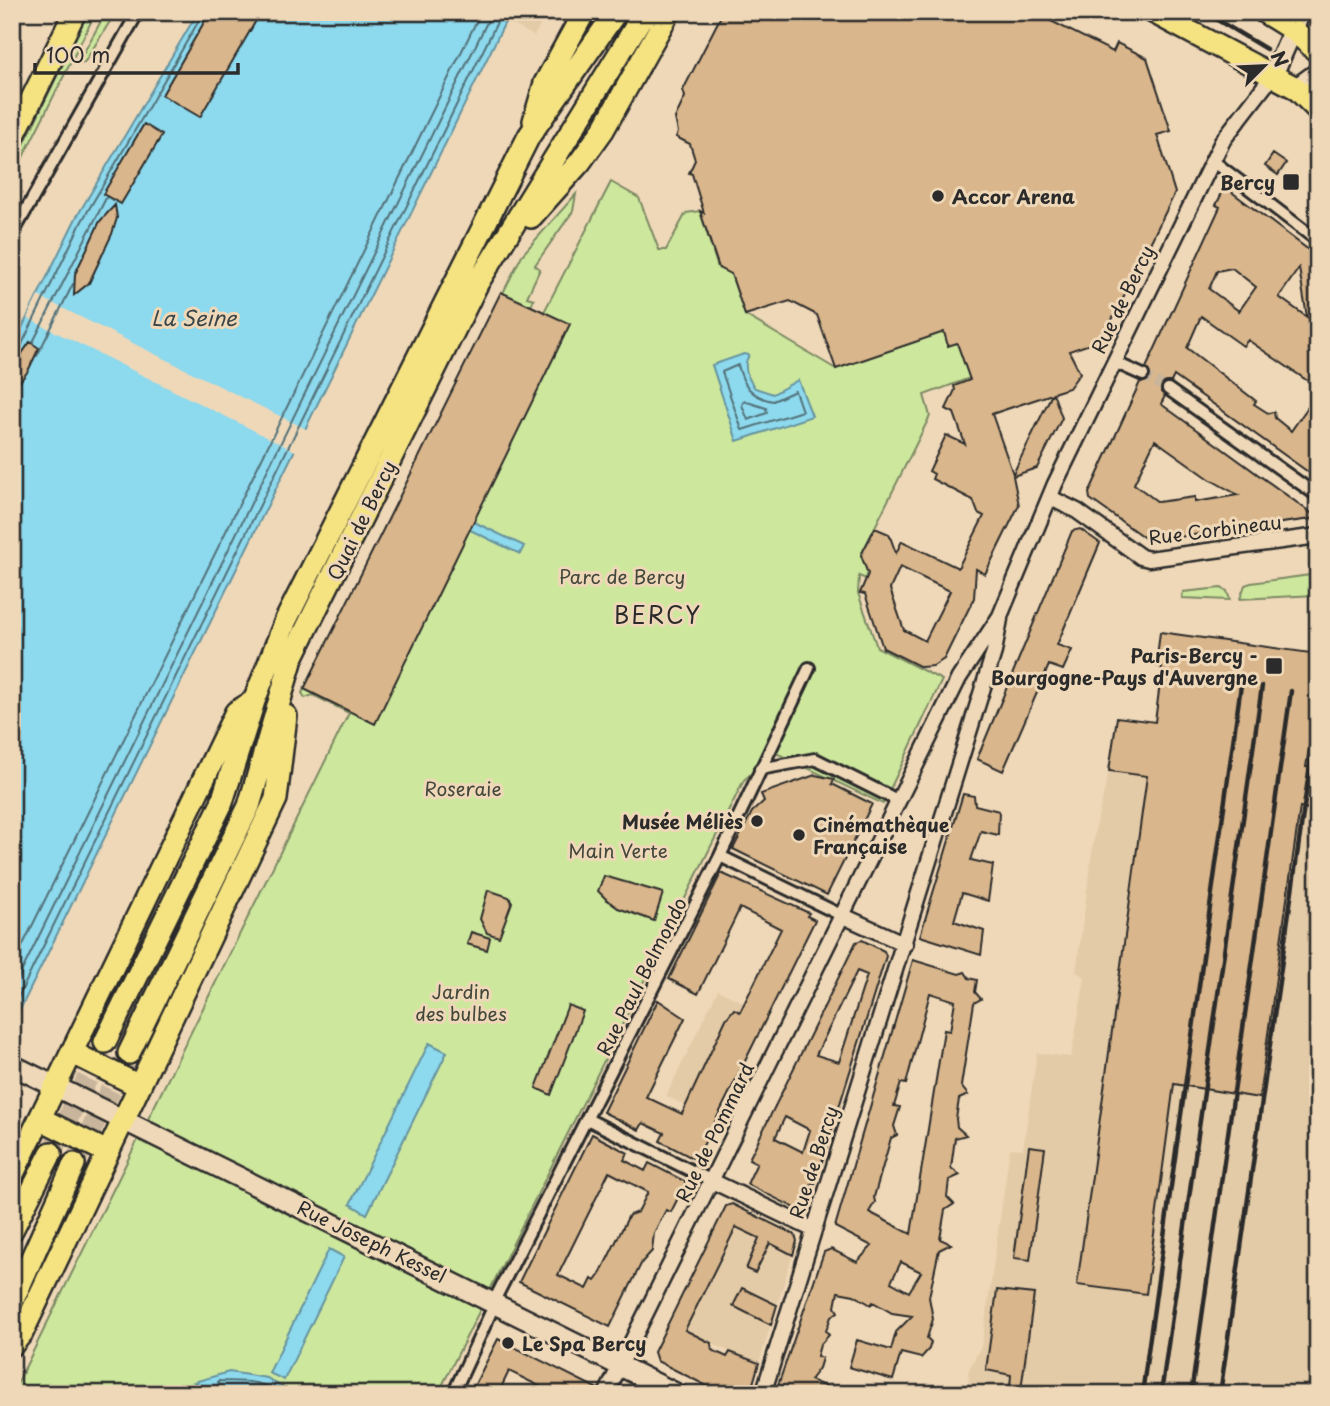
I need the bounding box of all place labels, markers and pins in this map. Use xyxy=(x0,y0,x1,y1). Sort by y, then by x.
place label: Bercy xyxy=(1220,168,1275,196)
marker: Bercy xyxy=(1281,172,1301,192)
place label: Accor Arena xyxy=(952,182,1075,210)
marker: Accor Arena xyxy=(930,188,946,204)
place label: Paris-Bercy - Bourgogne-Pays d'Auvergne xyxy=(991,641,1258,691)
marker: Paris-Bercy - Bourgogne-Pays d'Auvergne xyxy=(1264,656,1284,676)
place label: Musée Méliès xyxy=(622,807,743,835)
place label: Cinémathèque Française xyxy=(813,810,949,860)
marker: Musée Méliès xyxy=(749,813,765,829)
marker: Cinémathèque Française xyxy=(791,827,807,843)
place label: Le Spa Bercy xyxy=(522,1329,646,1357)
marker: Le Spa Bercy xyxy=(500,1335,516,1351)

